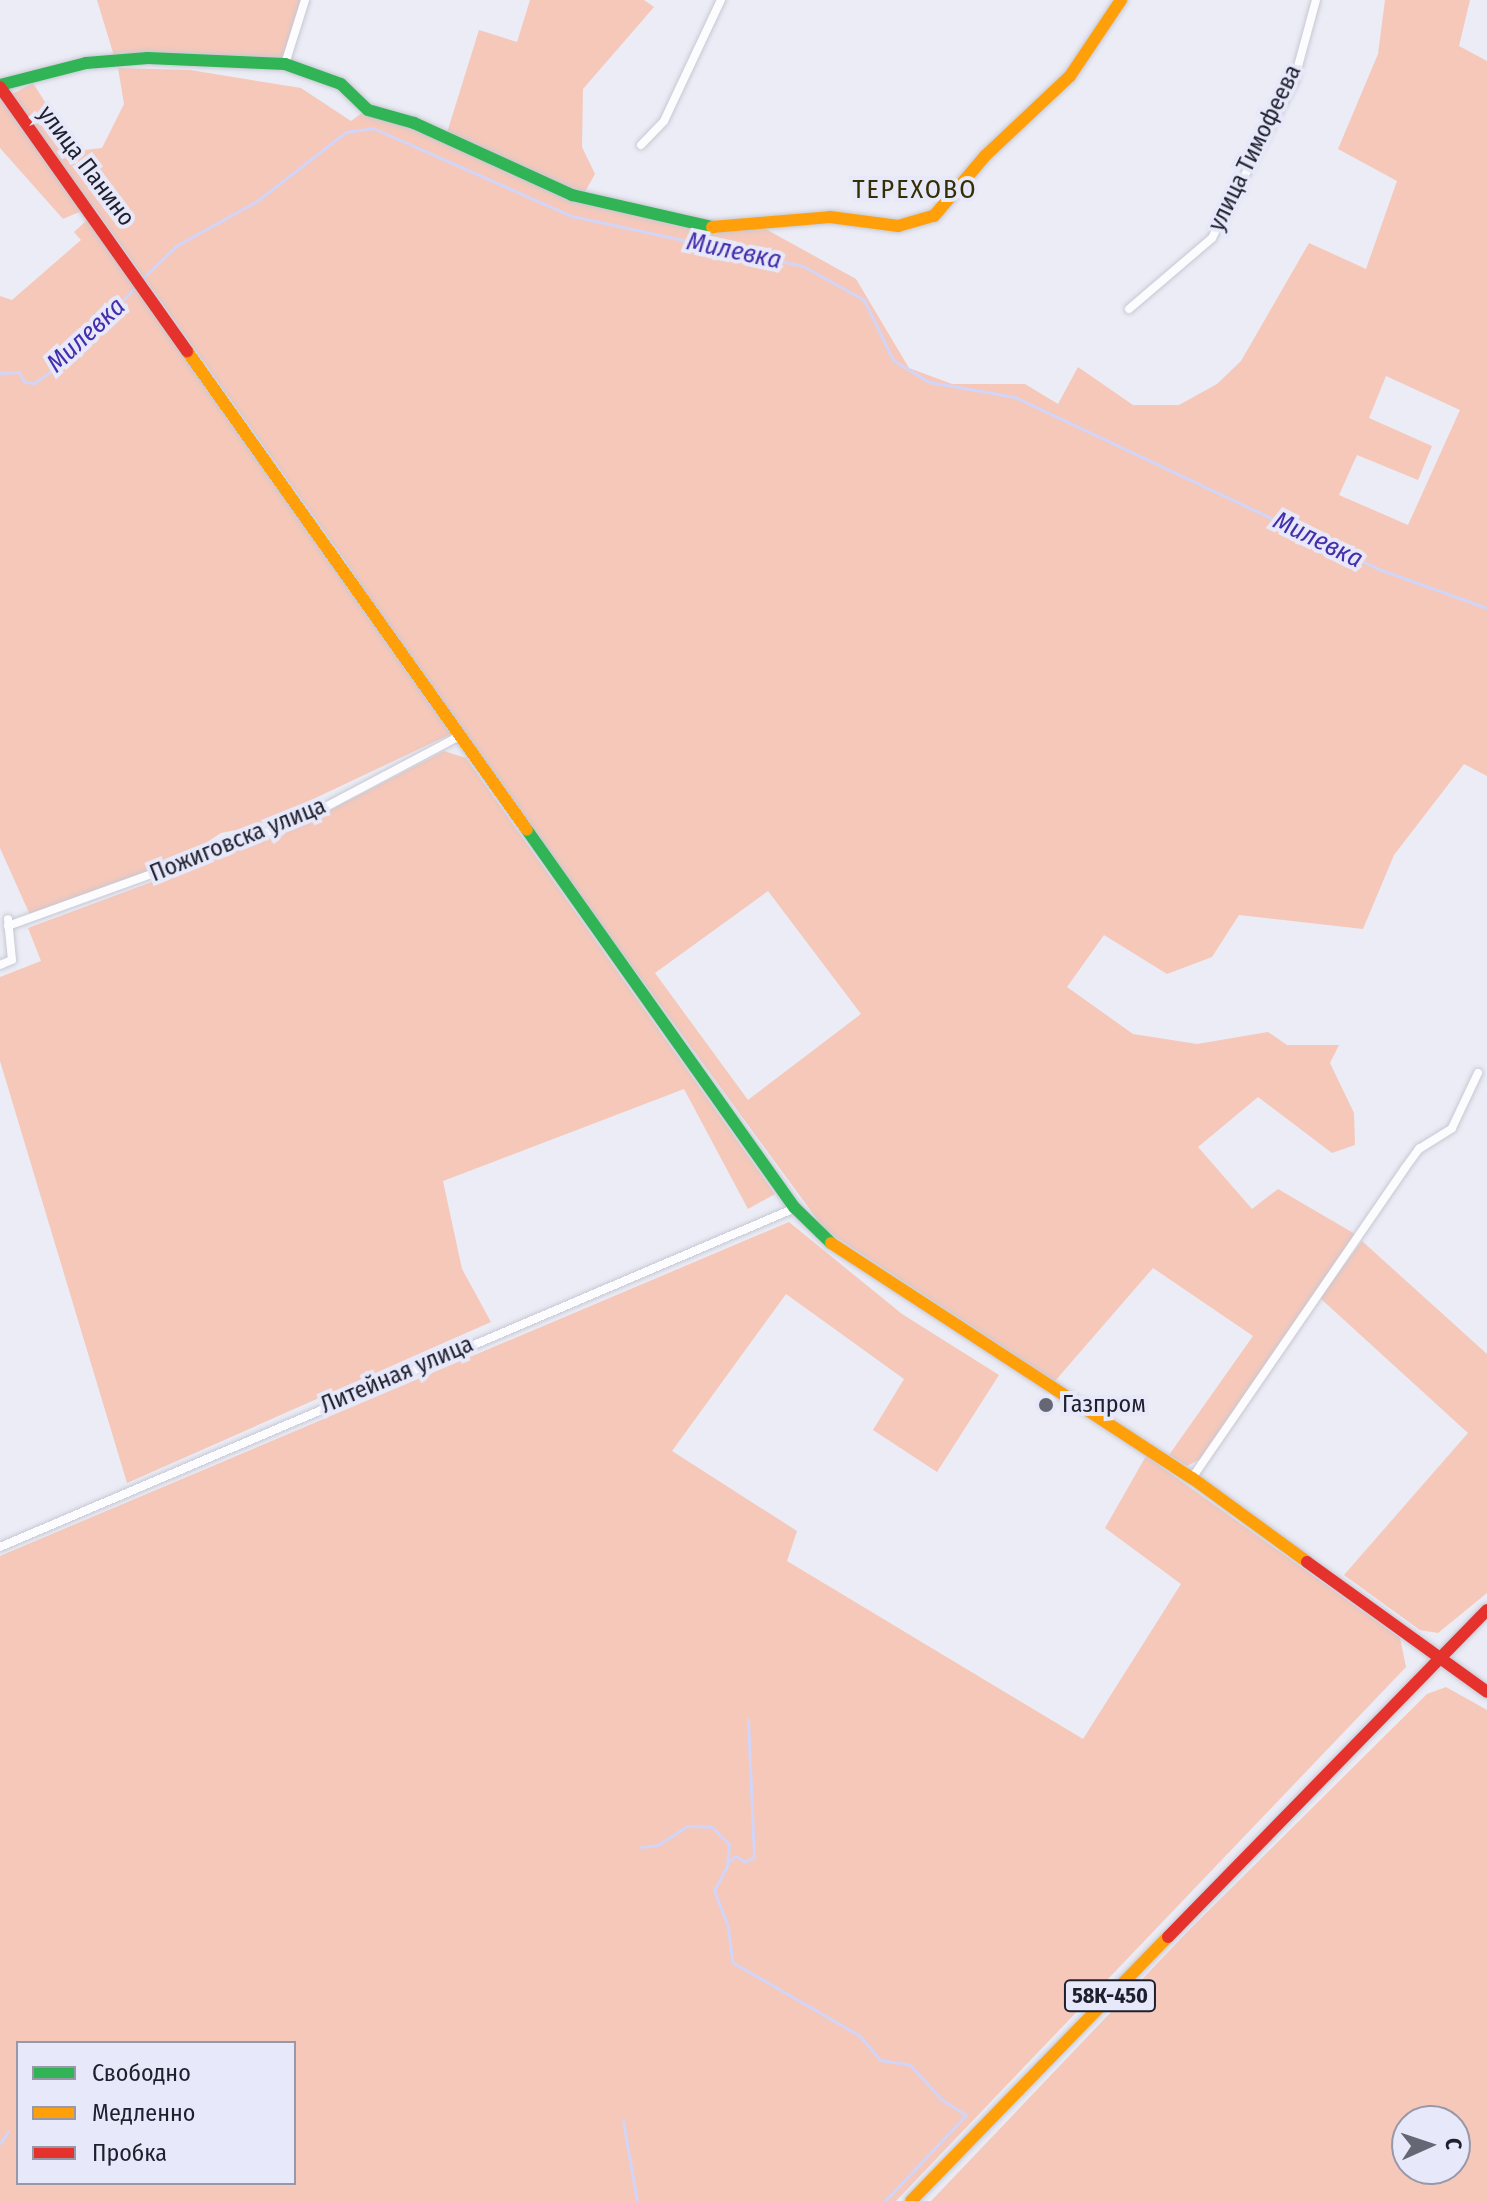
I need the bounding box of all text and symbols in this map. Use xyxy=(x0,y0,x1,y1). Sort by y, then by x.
street label: улица Тимофеева xyxy=(1202,60,1308,236)
street label: улица Панино xyxy=(31,100,141,232)
district label: ТЕРЕХОВО xyxy=(852,174,978,206)
water label: Милевка xyxy=(684,226,784,276)
water label: Милевка xyxy=(40,291,132,379)
water label: Милевка xyxy=(1268,505,1368,575)
street label: Пожиговска улица xyxy=(146,792,330,888)
street label: Литейная улица xyxy=(316,1330,478,1420)
place label: Газпром xyxy=(1062,1391,1146,1419)
marker: Газпром xyxy=(1037,1396,1055,1414)
road number: 58К-450 xyxy=(1062,1978,1158,2014)
legend xyxy=(16,2041,296,2185)
text: Свободно xyxy=(92,2059,191,2087)
text: Медленно xyxy=(92,2099,195,2127)
north arrow xyxy=(1391,2105,1471,2185)
text: С xyxy=(1440,2137,1467,2150)
text: Пробка xyxy=(92,2139,167,2167)

